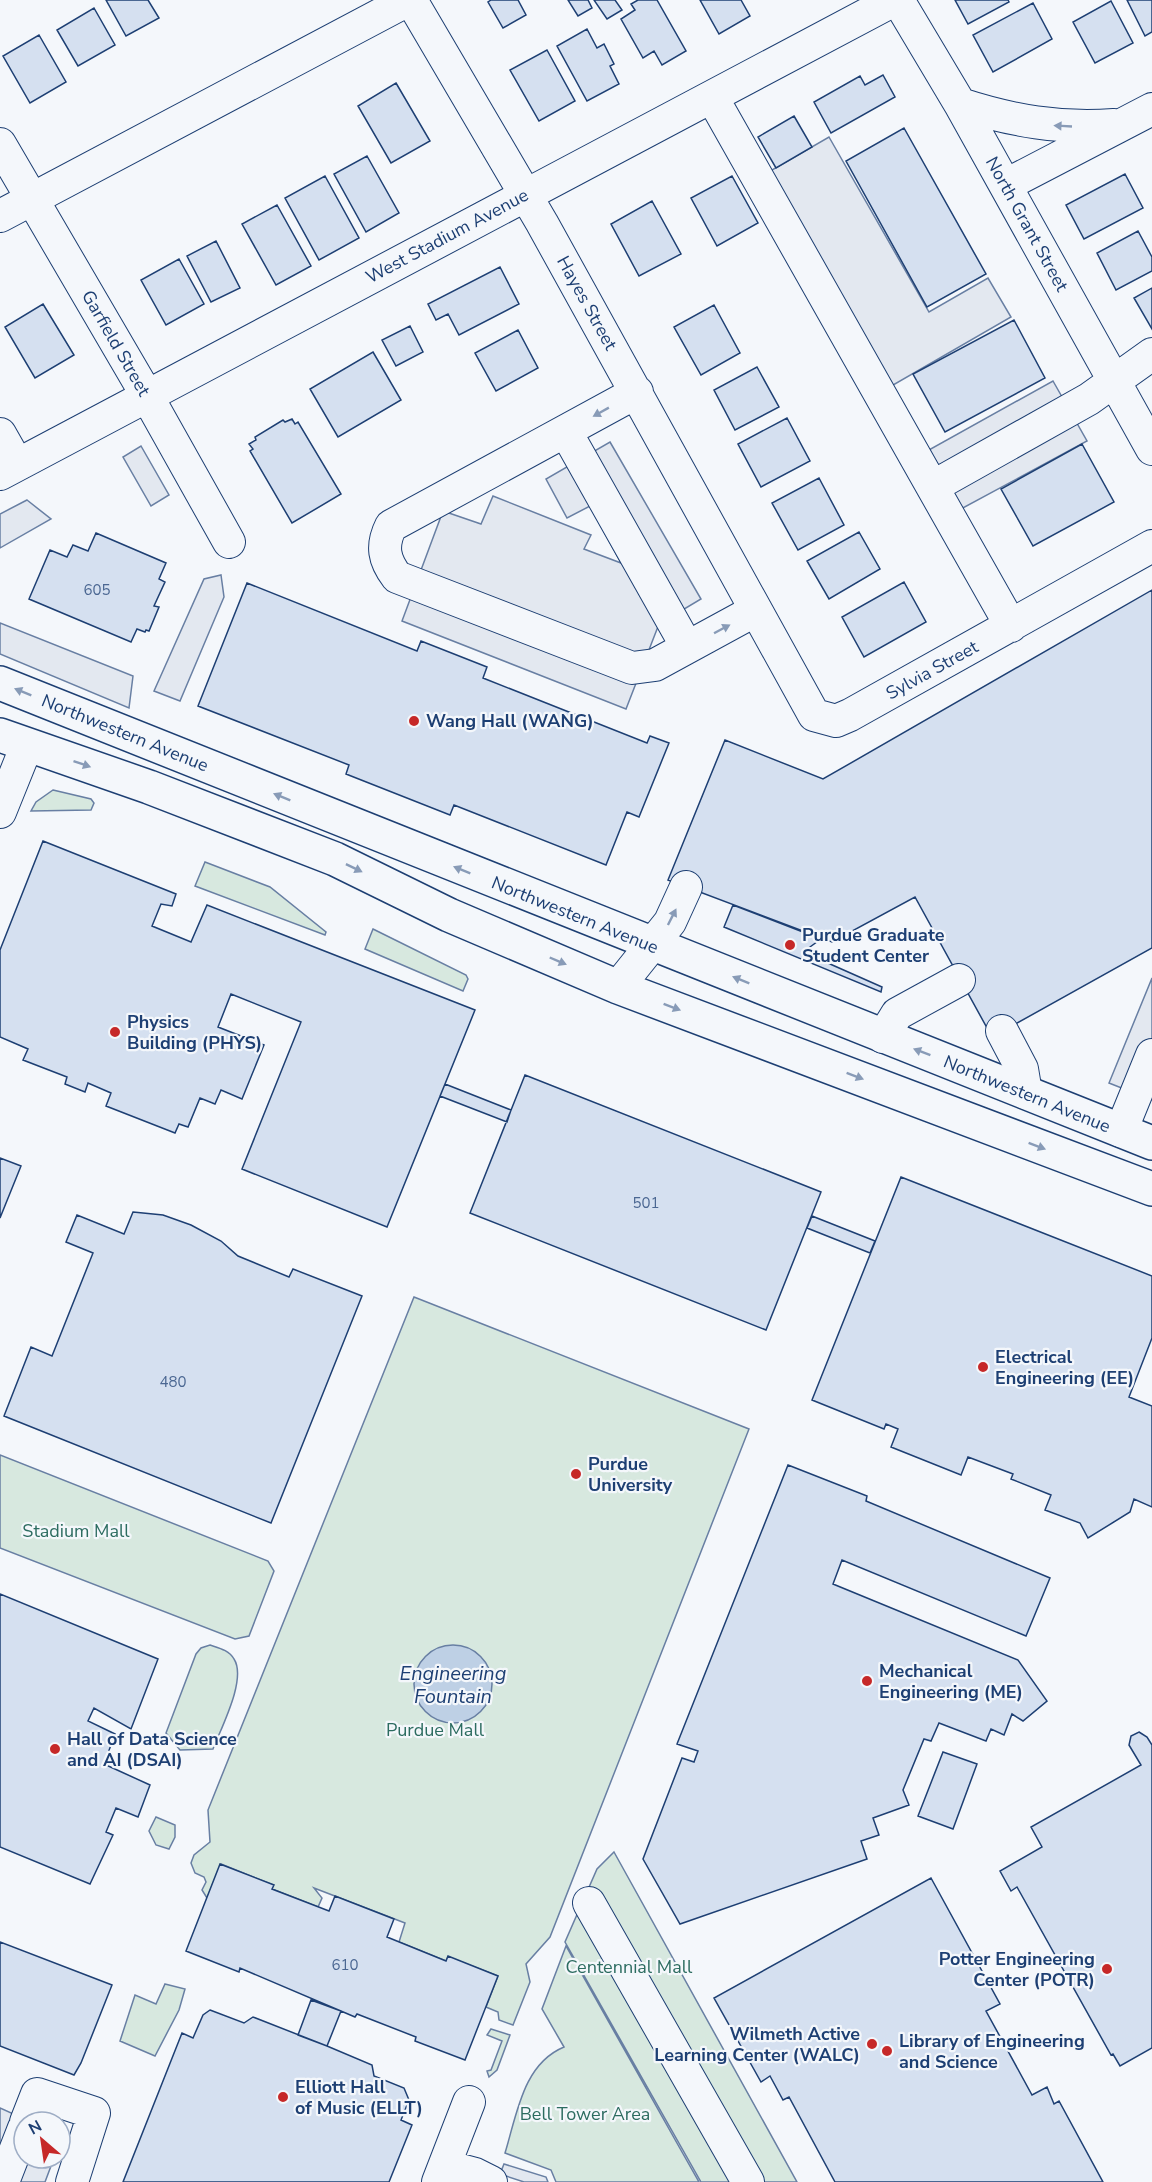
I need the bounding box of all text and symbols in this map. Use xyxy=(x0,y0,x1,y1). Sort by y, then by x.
one-way arrow xyxy=(1053,122,1072,131)
street label: North Grant Street xyxy=(980,152,1074,296)
street label: West Stadium Avenue xyxy=(362,183,532,289)
street label: Hayes Street xyxy=(551,252,623,355)
street label: Garfield Street xyxy=(76,286,156,401)
one-way arrow xyxy=(593,407,610,417)
house number: 605 xyxy=(83,580,111,600)
one-way arrow xyxy=(714,624,731,634)
street label: Sylvia Street xyxy=(882,634,983,705)
one-way arrow xyxy=(13,687,31,697)
street label: Northwestern Avenue xyxy=(38,689,212,777)
place label: Wang Hall (WANG) xyxy=(426,709,594,733)
marker: Wang Hall (WANG) xyxy=(407,714,421,728)
one-way arrow xyxy=(73,759,91,769)
one-way arrow xyxy=(272,792,290,802)
one-way arrow xyxy=(346,863,363,873)
one-way arrow xyxy=(453,864,471,874)
street label: Northwestern Avenue xyxy=(488,871,662,959)
one-way arrow xyxy=(667,909,676,926)
place label: Purdue Graduate Student Center xyxy=(802,923,945,968)
marker: Purdue Graduate Student Center xyxy=(783,938,797,952)
one-way arrow xyxy=(549,956,567,966)
one-way arrow xyxy=(731,975,749,985)
one-way arrow xyxy=(663,1003,681,1012)
place label: Physics Building (PHYS) xyxy=(127,1010,262,1055)
marker: Physics Building (PHYS) xyxy=(108,1025,122,1039)
one-way arrow xyxy=(913,1047,931,1057)
street label: Northwestern Avenue xyxy=(940,1050,1114,1138)
one-way arrow xyxy=(846,1072,864,1082)
one-way arrow xyxy=(1028,1141,1046,1151)
house number: 501 xyxy=(632,1193,660,1213)
place label: Electrical Engineering (EE) xyxy=(995,1345,1134,1390)
marker: Electrical Engineering (EE) xyxy=(976,1360,990,1374)
house number: 480 xyxy=(159,1372,187,1392)
place label: Purdue University xyxy=(588,1452,673,1497)
marker: Purdue University xyxy=(569,1467,583,1481)
park label: Stadium Mall xyxy=(22,1519,130,1543)
place label: Mechanical Engineering (ME) xyxy=(879,1659,1023,1704)
water label: Engineering Fountain xyxy=(400,1660,506,1710)
marker: Mechanical Engineering (ME) xyxy=(860,1674,874,1688)
park label: Purdue Mall xyxy=(386,1718,485,1742)
place label: Hall of Data Science and AI (DSAI) xyxy=(67,1727,237,1772)
marker: Hall of Data Science and AI (DSAI) xyxy=(48,1742,62,1756)
place label: Potter Engineering Center (POTR) xyxy=(939,1947,1095,1992)
house number: 610 xyxy=(331,1955,359,1975)
park label: Centennial Mall xyxy=(566,1955,693,1979)
marker: Potter Engineering Center (POTR) xyxy=(1100,1962,1114,1976)
place label: Wilmeth Active Learning Center (WALC) xyxy=(654,2022,860,2067)
place label: Library of Engineering and Science xyxy=(899,2029,1085,2074)
marker: Wilmeth Active Learning Center (WALC) xyxy=(865,2037,879,2051)
marker: Library of Engineering and Science xyxy=(880,2044,894,2058)
place label: Elliott Hall of Music (ELLT) xyxy=(295,2075,423,2120)
marker: Elliott Hall of Music (ELLT) xyxy=(276,2090,290,2104)
park label: Bell Tower Area xyxy=(520,2102,650,2126)
north arrow xyxy=(12,2110,72,2170)
text: N xyxy=(25,2115,46,2140)

